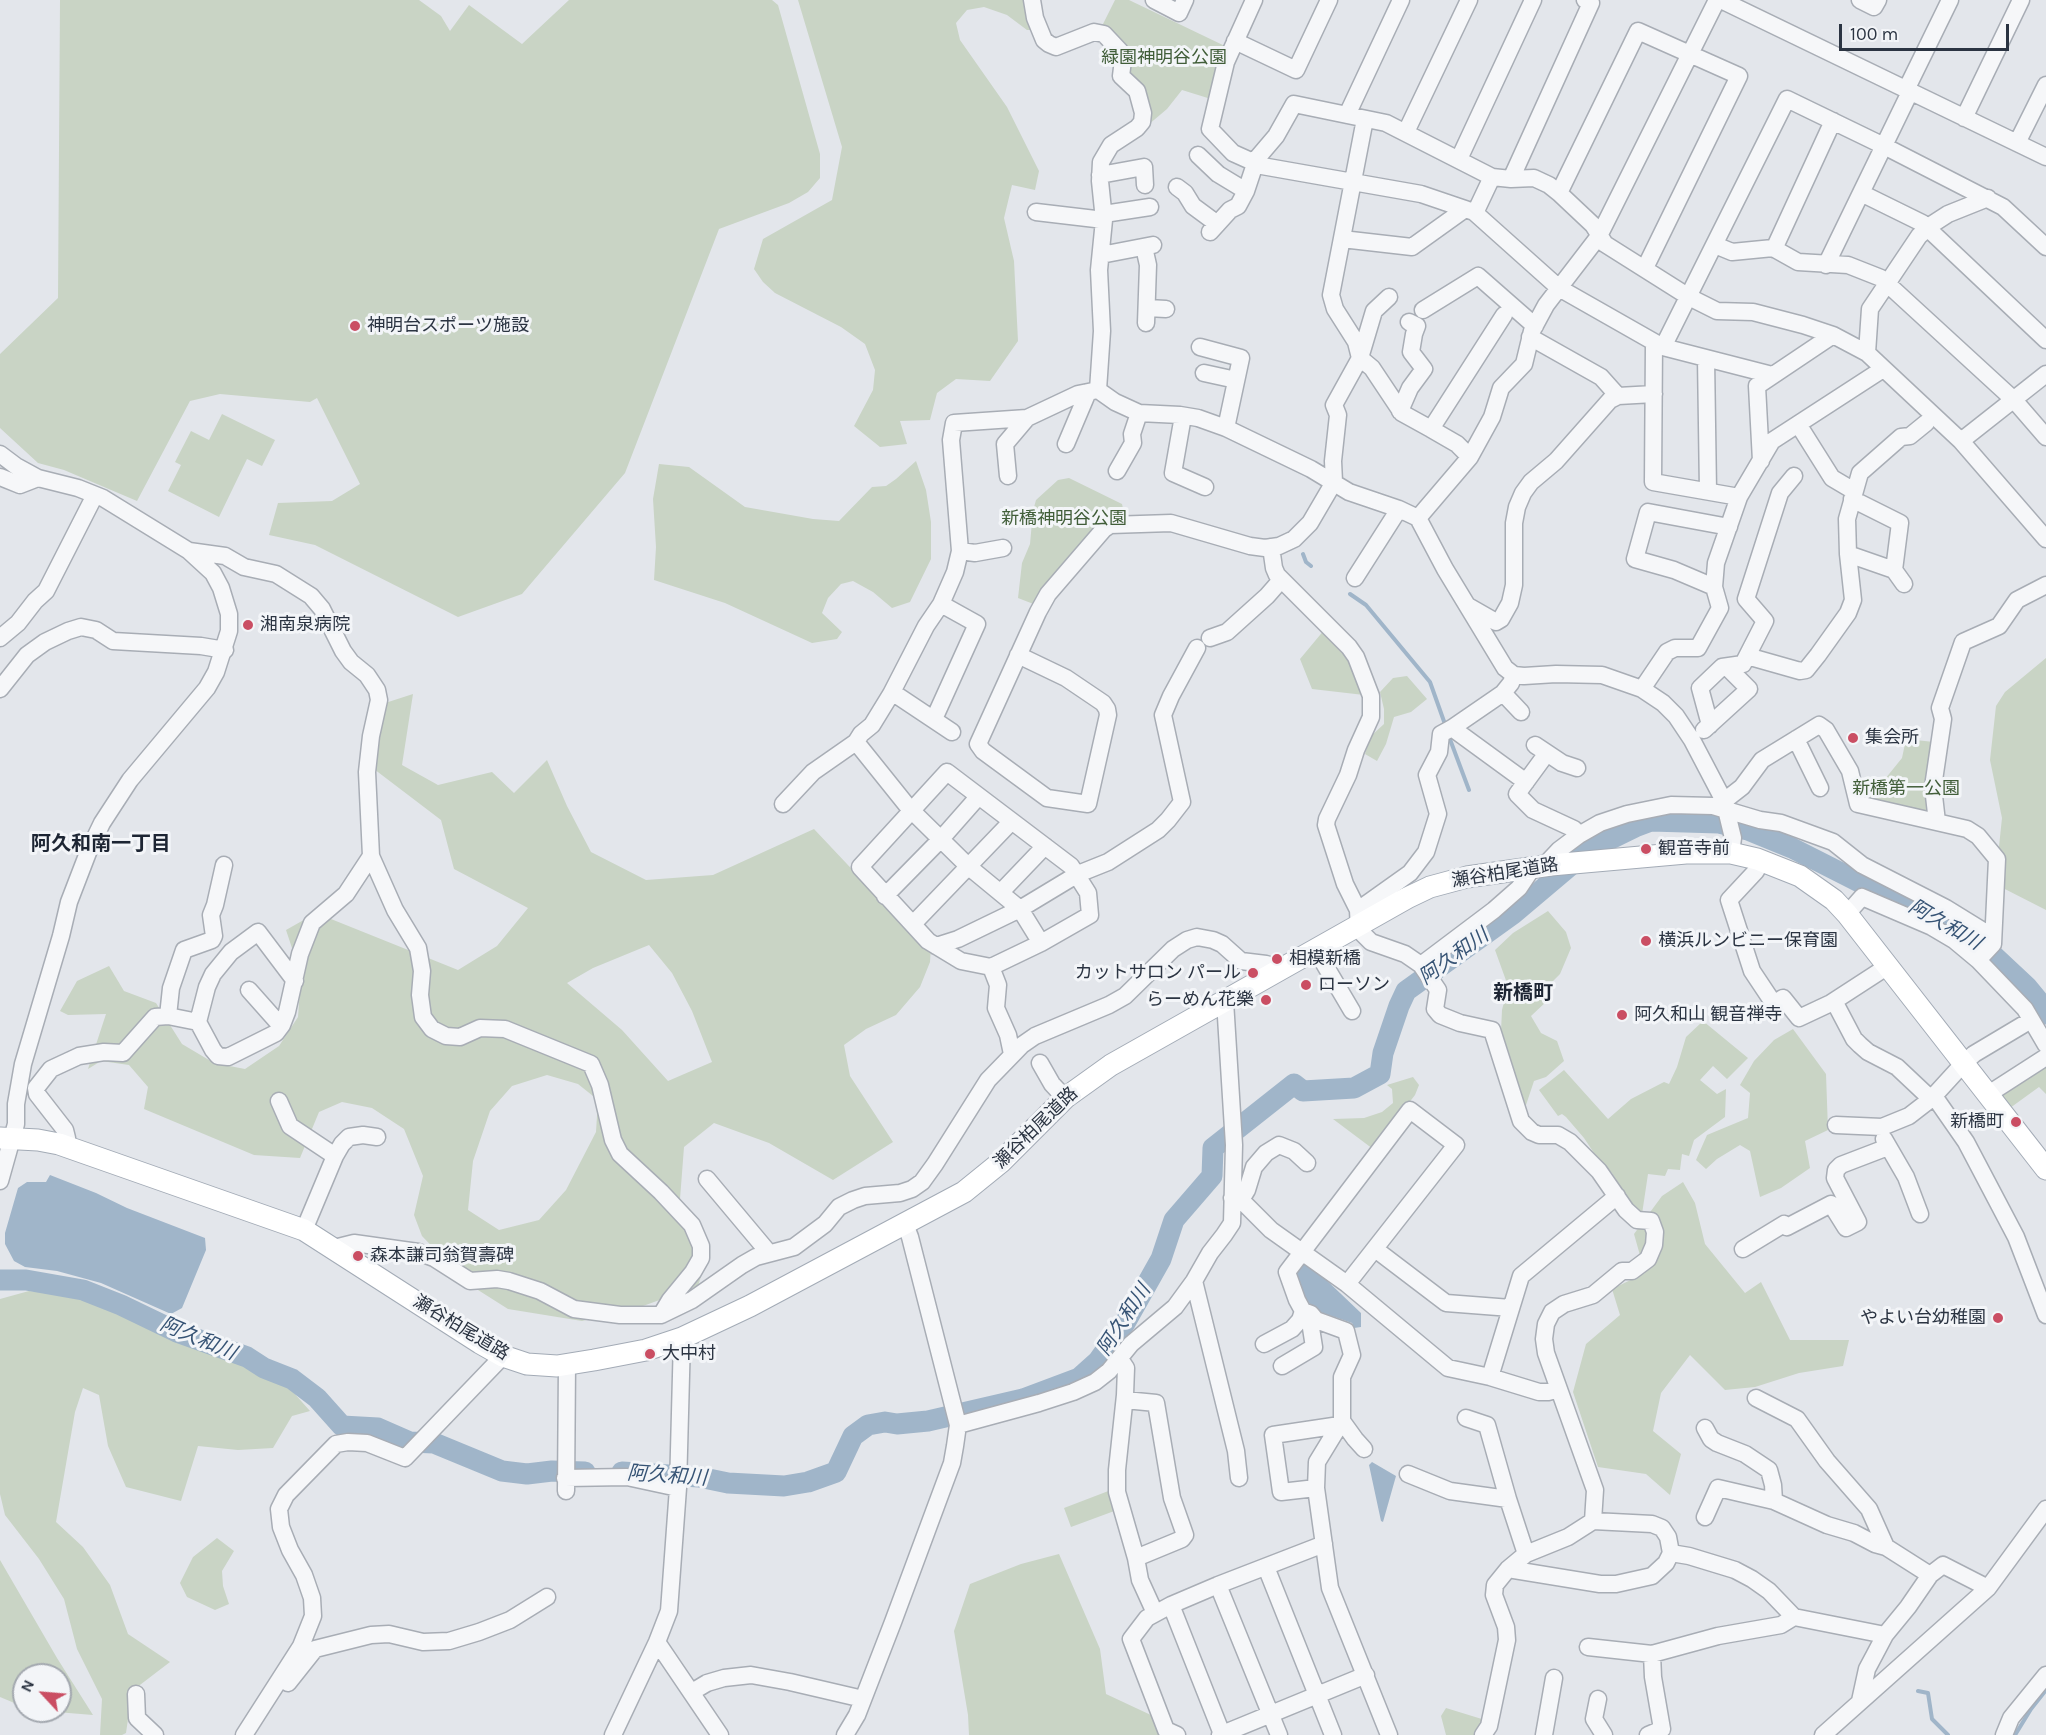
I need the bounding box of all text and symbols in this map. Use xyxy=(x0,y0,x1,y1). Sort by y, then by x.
scale bar xyxy=(1842,12,2012,50)
text: 100 m xyxy=(1850,23,1898,45)
park label: 緑園神明谷公園 xyxy=(1101,47,1227,69)
place label: 神明台スポーツ施設 xyxy=(367,315,529,337)
marker: 神明台スポーツ施設 xyxy=(348,319,362,333)
park label: 新橋神明谷公園 xyxy=(1001,508,1127,530)
place label: 湘南泉病院 xyxy=(260,614,350,636)
marker: 湘南泉病院 xyxy=(241,618,255,632)
place label: 集会所 xyxy=(1865,727,1919,749)
marker: 集会所 xyxy=(1846,731,1860,745)
park label: 新橋第一公園 xyxy=(1852,778,1960,800)
district label: 阿久和南一丁目 xyxy=(31,832,171,856)
place label: 観音寺前 xyxy=(1658,838,1730,860)
marker: 観音寺前 xyxy=(1639,842,1653,856)
street label: 瀬谷柏尾道路 xyxy=(1450,854,1560,892)
water label: 阿久和川 xyxy=(1904,895,1986,955)
water label: 阿久和川 xyxy=(1415,924,1493,990)
place label: 横浜ルンビニー保育園 xyxy=(1658,930,1838,952)
marker: 横浜ルンビニー保育園 xyxy=(1639,934,1653,948)
place label: 相模新橋 xyxy=(1289,948,1361,970)
marker: 相模新橋 xyxy=(1270,952,1284,966)
place label: カットサロン パール xyxy=(1075,962,1241,984)
marker: カットサロン パール xyxy=(1246,966,1260,980)
place label: ローソン xyxy=(1318,974,1390,996)
marker: ローソン xyxy=(1299,978,1313,992)
district label: 新橋町 xyxy=(1493,981,1553,1005)
place label: らーめん花樂 xyxy=(1146,989,1254,1011)
marker: らーめん花樂 xyxy=(1259,993,1273,1007)
place label: 阿久和山 観音禅寺 xyxy=(1634,1004,1782,1026)
marker: 阿久和山 観音禅寺 xyxy=(1615,1008,1629,1022)
street label: 瀬谷柏尾道路 xyxy=(990,1083,1082,1173)
place label: 新橋町 xyxy=(1950,1111,2004,1133)
marker: 新橋町 xyxy=(2009,1115,2023,1129)
place label: 森本謙司翁賀壽碑 xyxy=(370,1245,514,1267)
marker: 森本謙司翁賀壽碑 xyxy=(351,1249,365,1263)
water label: 阿久和川 xyxy=(1092,1280,1156,1360)
street label: 瀬谷柏尾道路 xyxy=(409,1291,513,1365)
place label: やよい台幼稚園 xyxy=(1860,1307,1986,1329)
marker: やよい台幼稚園 xyxy=(1991,1311,2005,1325)
water label: 阿久和川 xyxy=(156,1312,240,1366)
place label: 大中村 xyxy=(662,1343,716,1365)
marker: 大中村 xyxy=(643,1347,657,1361)
water label: 阿久和川 xyxy=(626,1461,708,1491)
north arrow xyxy=(12,1663,72,1723)
text: N xyxy=(16,1676,38,1695)

